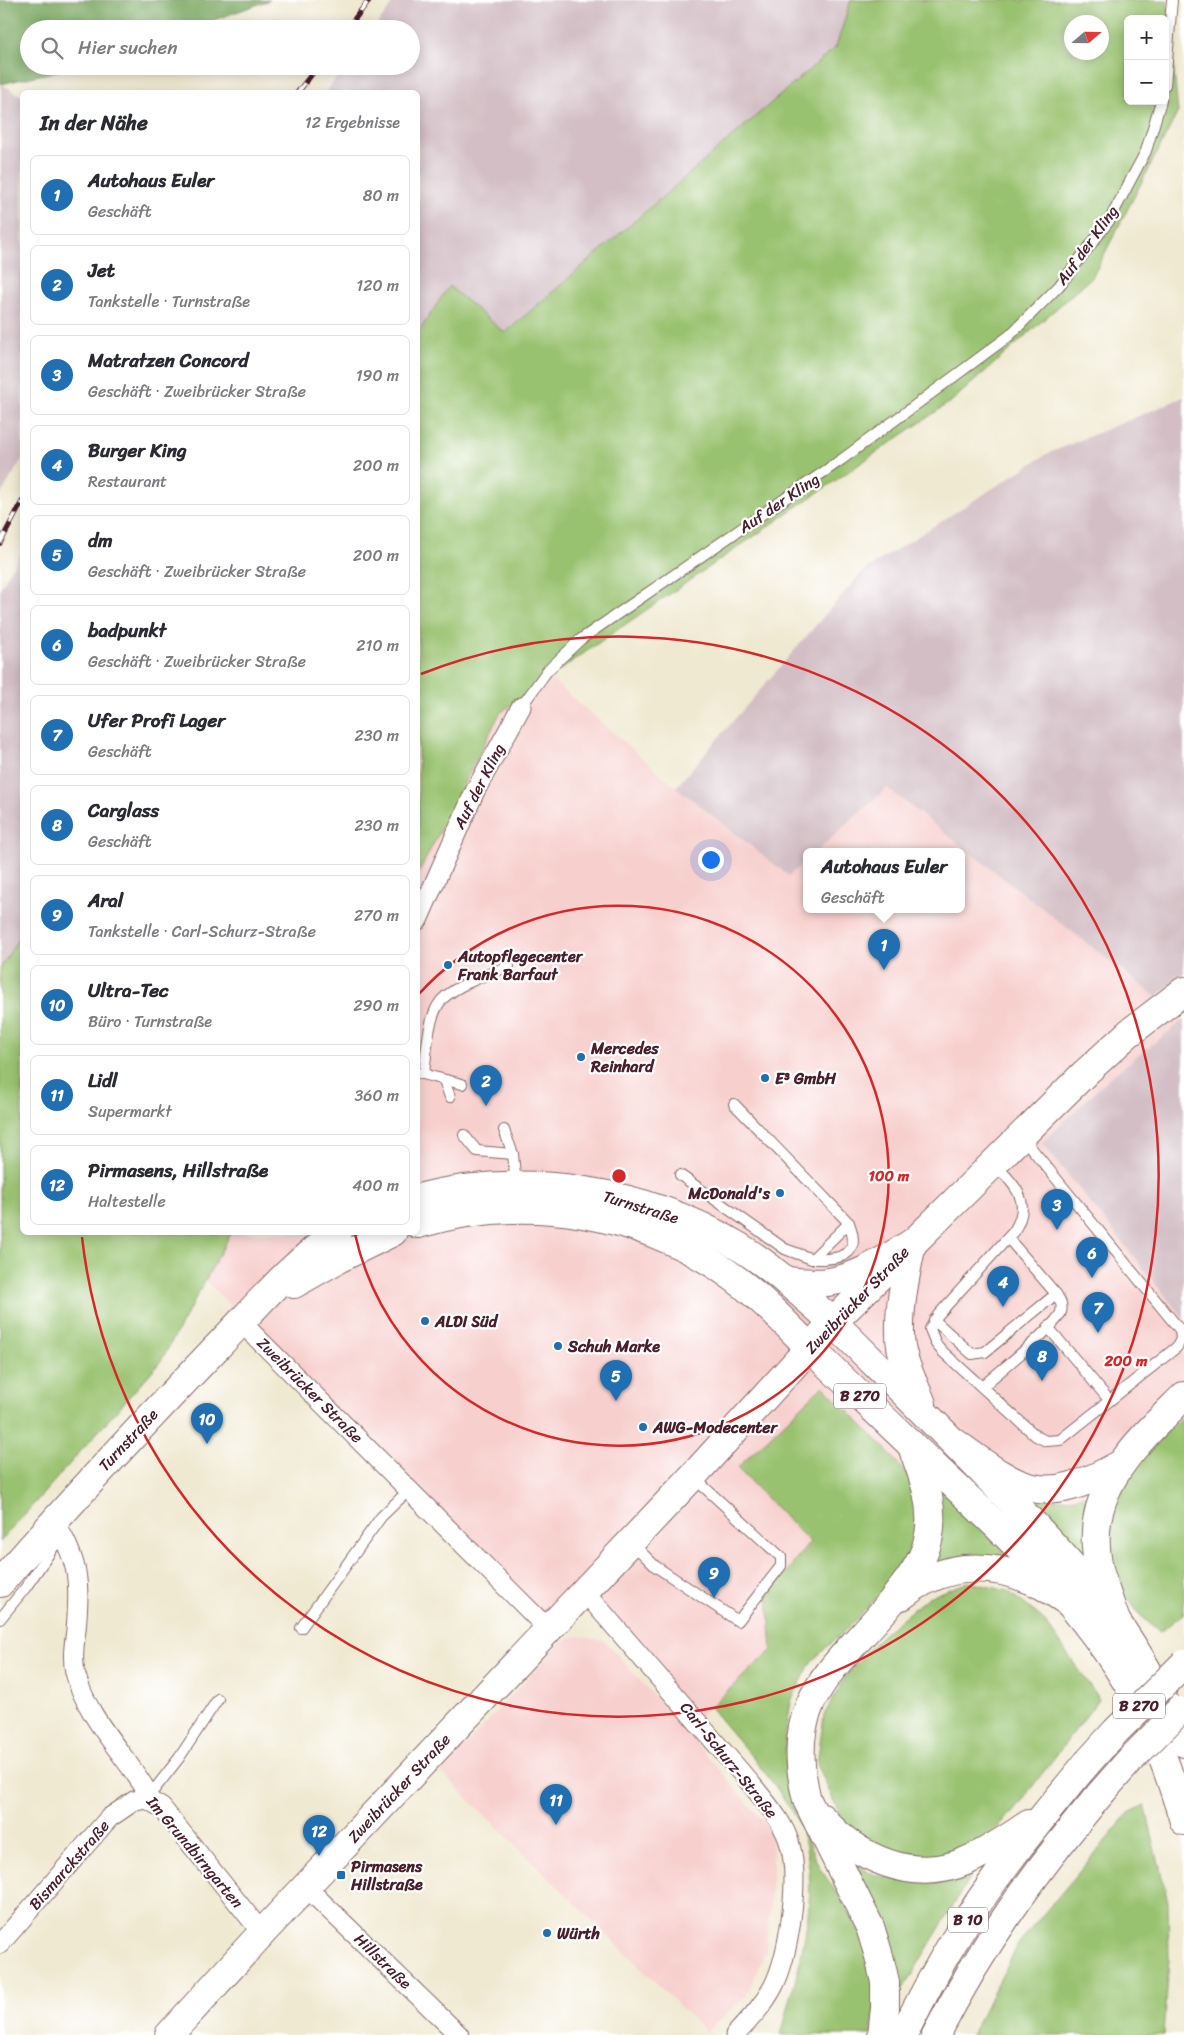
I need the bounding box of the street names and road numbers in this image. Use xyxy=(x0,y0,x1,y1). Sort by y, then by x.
street label: Auf der Kling xyxy=(1047,199,1126,292)
street label: Auf der Kling xyxy=(731,465,826,542)
street label: Auf der Kling xyxy=(444,738,513,835)
street label: Turnstraße xyxy=(599,1182,683,1232)
street label: Zweibrücker Straße xyxy=(797,1239,917,1361)
street label: Zweibrücker Straße xyxy=(250,1330,370,1450)
road number: B 270 xyxy=(834,1384,886,1408)
street label: Turnstraße xyxy=(91,1401,165,1478)
road number: B 270 xyxy=(1113,1694,1165,1718)
street label: Carl-Schurz-Straße xyxy=(672,1695,786,1825)
street label: Zweibrücker Straße xyxy=(340,1726,458,1850)
street label: Im Grundbirngarten xyxy=(138,1788,251,1915)
street label: Bismarckstraße xyxy=(21,1813,117,1917)
road number: B 10 xyxy=(948,1908,988,1932)
street label: Hillstraße xyxy=(347,1926,419,1997)

